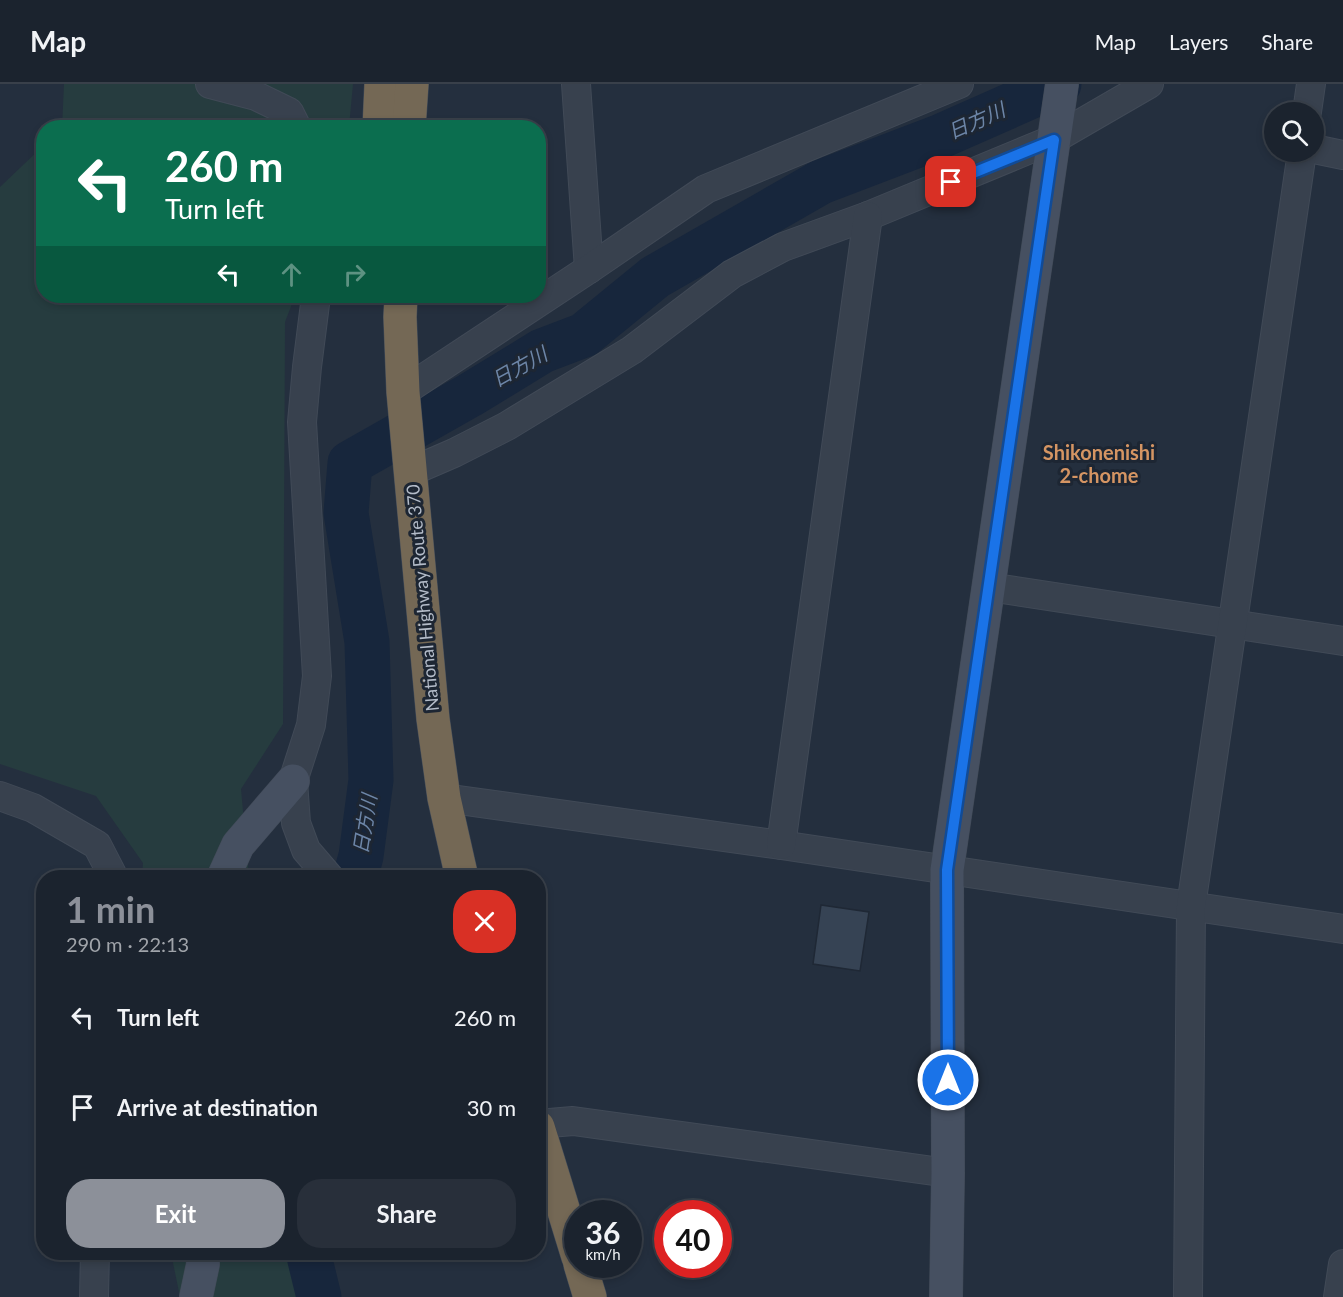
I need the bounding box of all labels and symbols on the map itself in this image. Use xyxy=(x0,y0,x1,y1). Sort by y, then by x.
water label: 日方川 xyxy=(944,96,1010,143)
pin xyxy=(925,156,976,207)
water label: 日方川 xyxy=(487,340,553,391)
district label: Shikonenishi 2-chome xyxy=(1043,440,1155,487)
street label: National Highway Route 370 xyxy=(401,484,443,712)
water label: 日方川 xyxy=(347,791,381,856)
position arrow xyxy=(916,1048,980,1112)
speed limit sign: 40 xyxy=(654,1200,732,1278)

